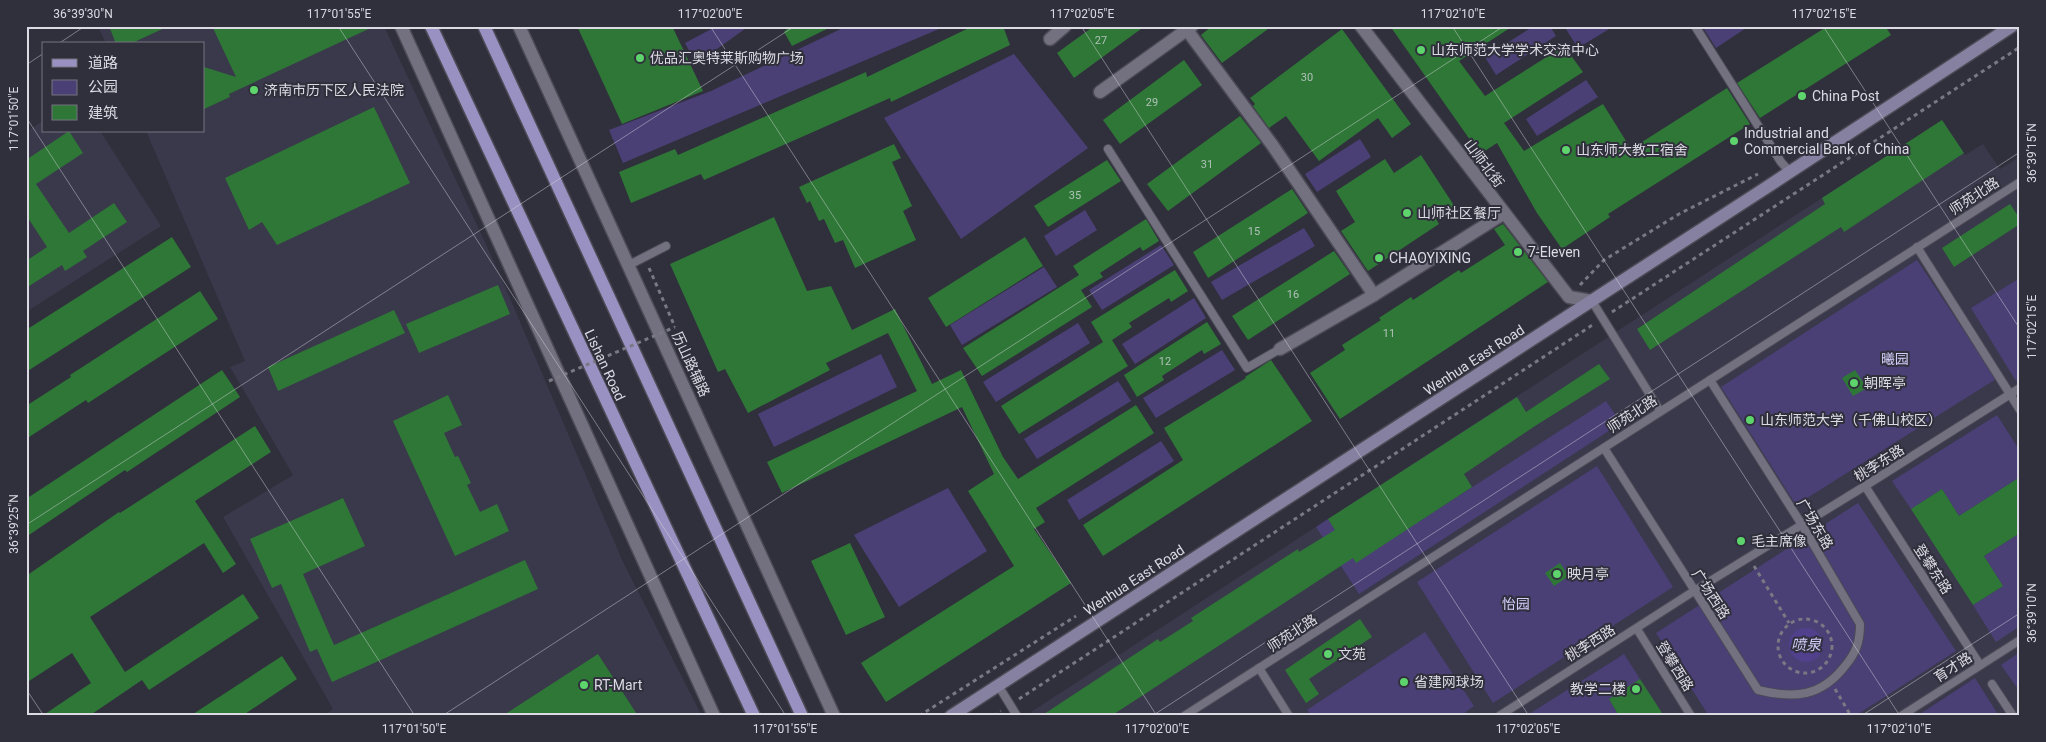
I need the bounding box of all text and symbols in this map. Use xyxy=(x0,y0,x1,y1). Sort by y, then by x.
text: 36°39'30"N xyxy=(53,7,113,21)
text: 117°01'55"E xyxy=(307,7,371,21)
text: 117°02'00"E xyxy=(678,7,742,21)
text: 117°02'05"E xyxy=(1050,7,1114,21)
text: 117°02'10"E xyxy=(1421,7,1485,21)
text: 117°02'15"E xyxy=(1792,7,1856,21)
house number: 27 xyxy=(1095,34,1107,47)
legend xyxy=(42,42,205,132)
place label: 山东师范大学学术交流中心 xyxy=(1431,42,1599,58)
marker: 山东师范大学学术交流中心 xyxy=(1415,44,1427,56)
place label: 优品汇奥特莱斯购物广场 xyxy=(650,50,804,66)
marker: 优品汇奥特莱斯购物广场 xyxy=(634,52,646,64)
text: 道路 xyxy=(88,54,118,72)
house number: 30 xyxy=(1301,71,1313,84)
text: 公园 xyxy=(88,78,118,96)
place label: 济南市历下区人民法院 xyxy=(264,82,404,98)
marker: 济南市历下区人民法院 xyxy=(248,84,260,96)
text: 117°01'50"E xyxy=(7,87,21,151)
place label: China Post xyxy=(1812,88,1880,104)
marker: China Post xyxy=(1796,90,1808,102)
house number: 29 xyxy=(1146,96,1158,109)
text: 建筑 xyxy=(88,104,118,122)
text: 36°39'15"N xyxy=(2025,123,2039,183)
place label: Industrial and Commercial Bank of China xyxy=(1744,125,1909,157)
marker: Industrial and Commercial Bank of China xyxy=(1728,135,1740,147)
street label: 山师北街 xyxy=(1461,136,1507,190)
place label: 山东师大教工宿舍 xyxy=(1576,142,1688,158)
marker: 山东师大教工宿舍 xyxy=(1560,144,1572,156)
house number: 31 xyxy=(1201,158,1213,171)
street label: 师苑北路 xyxy=(1946,174,2002,218)
house number: 35 xyxy=(1069,189,1081,202)
place label: 山师社区餐厅 xyxy=(1417,205,1501,221)
marker: 山师社区餐厅 xyxy=(1401,207,1413,219)
house number: 15 xyxy=(1248,225,1260,238)
place label: 7-Eleven xyxy=(1528,244,1580,260)
marker: 7-Eleven xyxy=(1512,246,1524,258)
place label: CHAOYIXING xyxy=(1389,250,1471,266)
marker: CHAOYIXING xyxy=(1373,252,1385,264)
house number: 16 xyxy=(1287,288,1299,301)
text: 117°02'15"E xyxy=(2025,295,2039,359)
street label: Wenhua East Road xyxy=(1421,321,1527,399)
street label: Lishan Road xyxy=(582,327,628,403)
house number: 11 xyxy=(1383,327,1395,340)
street label: 历山路辅路 xyxy=(669,329,713,399)
park label: 曦园 xyxy=(1881,351,1909,367)
house number: 12 xyxy=(1159,355,1171,368)
place label: 朝晖亭 xyxy=(1864,375,1906,391)
marker: 朝晖亭 xyxy=(1848,377,1860,389)
street label: 师苑北路 xyxy=(1604,392,1660,436)
place label: 山东师范大学（千佛山校区） xyxy=(1760,412,1942,428)
marker: 山东师范大学（千佛山校区） xyxy=(1744,414,1756,426)
street label: 桃李东路 xyxy=(1851,441,1907,485)
text: 36°39'25"N xyxy=(7,494,21,554)
street label: 广场东路 xyxy=(1794,496,1836,552)
place label: 毛主席像 xyxy=(1751,533,1807,549)
marker: 毛主席像 xyxy=(1735,535,1747,547)
street label: Wenhua East Road xyxy=(1081,541,1187,619)
street label: 登攀东路 xyxy=(1911,541,1955,597)
place label: 映月亭 xyxy=(1567,566,1609,582)
street label: 广场西路 xyxy=(1689,566,1733,622)
marker: 映月亭 xyxy=(1551,568,1563,580)
text: 36°39'10"N xyxy=(2025,583,2039,643)
park label: 怡园 xyxy=(1502,596,1530,612)
street label: 师苑北路 xyxy=(1264,611,1320,655)
street label: 桃李西路 xyxy=(1562,621,1618,665)
water label: 喷泉 xyxy=(1791,636,1822,654)
street label: 登攀西路 xyxy=(1653,638,1697,694)
place label: 文苑 xyxy=(1338,646,1366,662)
marker: 文苑 xyxy=(1322,648,1334,660)
street label: 育才路 xyxy=(1931,649,1975,685)
place label: 省建网球场 xyxy=(1414,674,1484,690)
marker: 省建网球场 xyxy=(1398,676,1410,688)
place label: RT-Mart xyxy=(594,677,643,693)
marker: RT-Mart xyxy=(578,679,590,691)
place label: 教学二楼 xyxy=(1570,681,1626,697)
marker: 教学二楼 xyxy=(1630,683,1642,695)
text: 117°01'50"E xyxy=(382,722,446,736)
text: 117°01'55"E xyxy=(753,722,817,736)
text: 117°02'00"E xyxy=(1125,722,1189,736)
text: 117°02'05"E xyxy=(1496,722,1560,736)
text: 117°02'10"E xyxy=(1867,722,1931,736)

